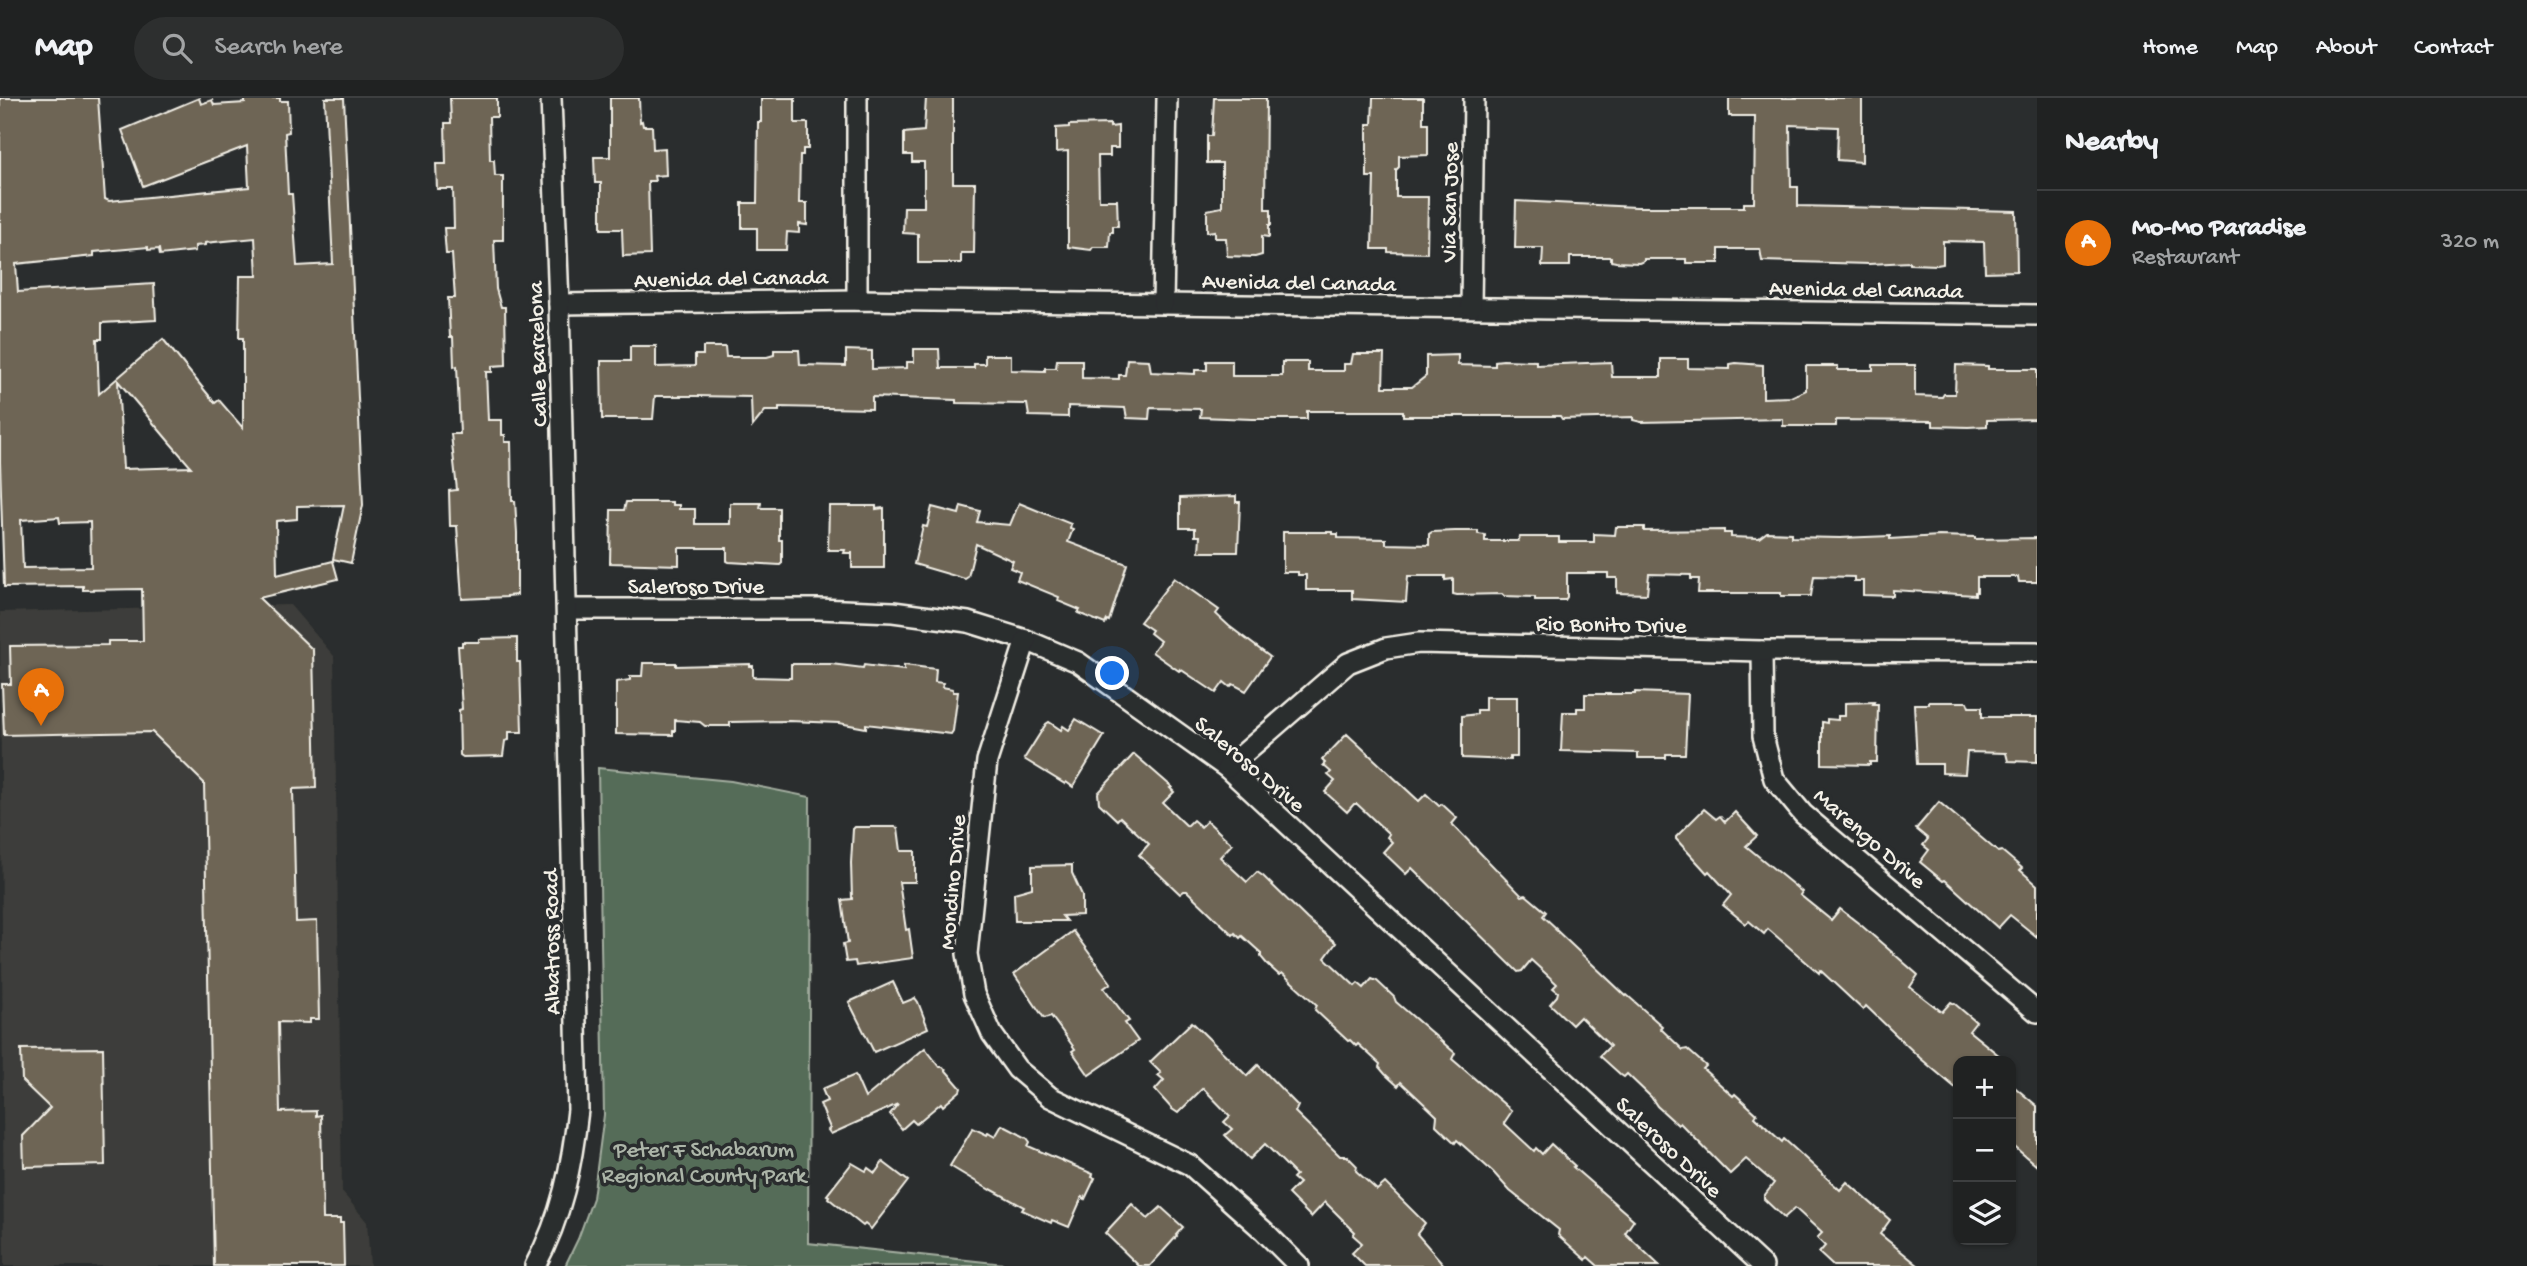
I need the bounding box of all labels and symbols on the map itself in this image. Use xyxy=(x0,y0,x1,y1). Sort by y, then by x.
street label: Via San Jose xyxy=(1437,141,1466,263)
street label: Avenida del Canada xyxy=(634,265,830,296)
street label: Avenida del Canada xyxy=(1202,269,1397,300)
street label: Avenida del Canada xyxy=(1769,276,1964,307)
street label: Calle Barcelona xyxy=(523,279,556,427)
street label: Saleroso Drive xyxy=(628,575,765,602)
street label: Rio Bonito Drive xyxy=(1535,612,1688,641)
your location xyxy=(1095,656,1129,690)
pin: A xyxy=(18,668,64,726)
street label: Saleroso Drive xyxy=(1188,711,1311,821)
street label: Marengo Drive xyxy=(1807,783,1931,897)
street label: Mondino Drive xyxy=(935,812,974,951)
street label: Albatross Road xyxy=(539,867,568,1015)
street label: Saleroso Drive xyxy=(1609,1092,1728,1206)
park label: Peter F Schabarum Regional County Park xyxy=(602,1138,809,1191)

